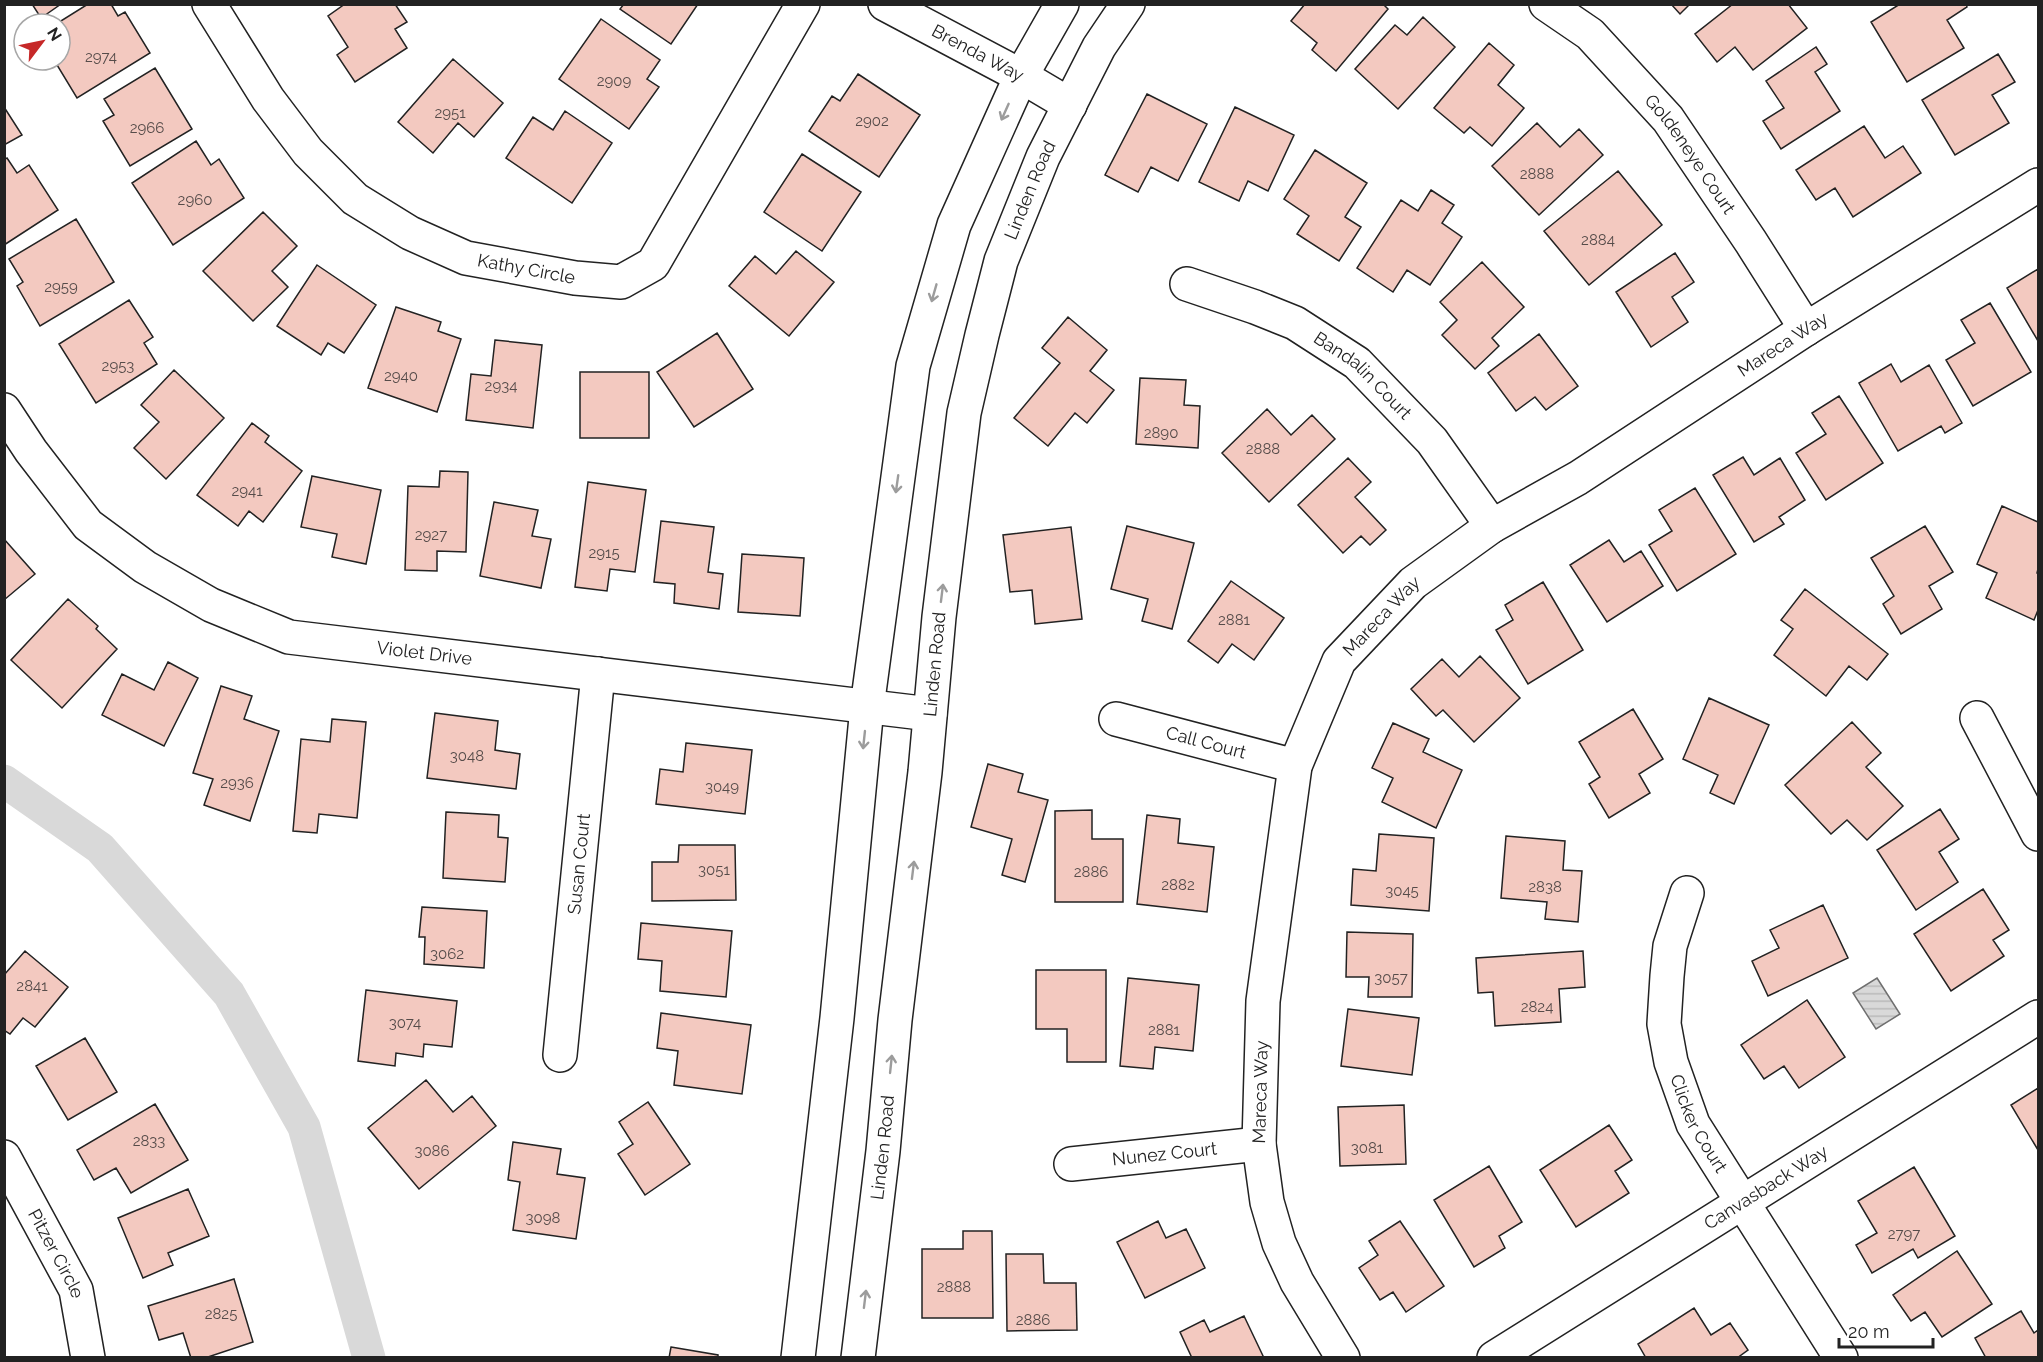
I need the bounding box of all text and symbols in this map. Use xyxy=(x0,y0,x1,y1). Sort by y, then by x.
north arrow xyxy=(12,12,72,72)
street label: Brenda Way xyxy=(928,20,1028,86)
text: N xyxy=(43,24,66,45)
house number: 2974 xyxy=(85,48,117,66)
house number: 2909 xyxy=(597,72,631,90)
street label: Goldeneye Court xyxy=(1641,90,1740,218)
one-way arrow xyxy=(998,102,1010,120)
house number: 2951 xyxy=(434,104,466,122)
house number: 2902 xyxy=(855,112,889,130)
house number: 2966 xyxy=(130,119,164,137)
street label: Linden Road xyxy=(1000,137,1060,242)
house number: 2888 xyxy=(1520,165,1554,183)
house number: 2960 xyxy=(178,191,212,209)
house number: 2884 xyxy=(1581,231,1615,249)
street label: Kathy Circle xyxy=(476,249,578,288)
house number: 2959 xyxy=(44,278,78,296)
one-way arrow xyxy=(928,283,939,302)
street label: Mareca Way xyxy=(1734,307,1831,381)
street label: Bandalin Court xyxy=(1310,327,1416,423)
house number: 2953 xyxy=(102,357,134,375)
house number: 2940 xyxy=(384,367,418,385)
house number: 2934 xyxy=(485,377,517,395)
house number: 2890 xyxy=(1144,424,1178,442)
house number: 2888 xyxy=(1246,440,1280,458)
one-way arrow xyxy=(891,474,902,493)
house number: 2941 xyxy=(231,482,263,500)
house number: 2927 xyxy=(415,526,447,544)
house number: 2915 xyxy=(588,544,620,562)
street label: Mareca Way xyxy=(1338,571,1424,660)
one-way arrow xyxy=(937,583,948,603)
street label: Linden Road xyxy=(919,611,949,717)
house number: 2881 xyxy=(1218,611,1251,629)
street label: Violet Drive xyxy=(375,637,474,669)
street label: Call Court xyxy=(1164,722,1248,763)
one-way arrow xyxy=(858,729,869,749)
house number: 3048 xyxy=(450,747,484,765)
house number: 2936 xyxy=(220,774,254,792)
house number: 3049 xyxy=(705,778,739,796)
street label: Susan Court xyxy=(563,812,594,915)
house number: 3051 xyxy=(698,861,730,879)
one-way arrow xyxy=(908,861,919,881)
house number: 2886 xyxy=(1074,863,1108,881)
house number: 2882 xyxy=(1161,876,1195,894)
house number: 2838 xyxy=(1528,878,1562,896)
house number: 3045 xyxy=(1385,882,1419,900)
house number: 3062 xyxy=(430,945,464,963)
house number: 3057 xyxy=(1374,969,1408,987)
house number: 2841 xyxy=(16,977,48,995)
house number: 2824 xyxy=(1521,998,1553,1016)
house number: 3074 xyxy=(389,1014,421,1032)
house number: 2881 xyxy=(1148,1021,1181,1039)
street label: Mareca Way xyxy=(1248,1040,1272,1144)
one-way arrow xyxy=(886,1054,897,1074)
street label: Clicker Court xyxy=(1666,1071,1732,1176)
street label: Linden Road xyxy=(866,1094,898,1201)
house number: 2833 xyxy=(133,1132,165,1150)
street label: Nunez Court xyxy=(1111,1138,1218,1170)
house number: 3081 xyxy=(1351,1139,1384,1157)
street label: Canvasback Way xyxy=(1700,1140,1832,1234)
house number: 3086 xyxy=(414,1142,450,1160)
street label: Pitzer Circle xyxy=(24,1205,88,1300)
house number: 3098 xyxy=(526,1209,561,1227)
house number: 2797 xyxy=(1888,1225,1920,1243)
house number: 2888 xyxy=(937,1278,971,1296)
one-way arrow xyxy=(859,1290,870,1310)
house number: 2825 xyxy=(205,1305,237,1323)
house number: 2886 xyxy=(1016,1311,1050,1329)
scale bar xyxy=(1839,1311,1934,1349)
text: 20 m xyxy=(1848,1321,1890,1342)

